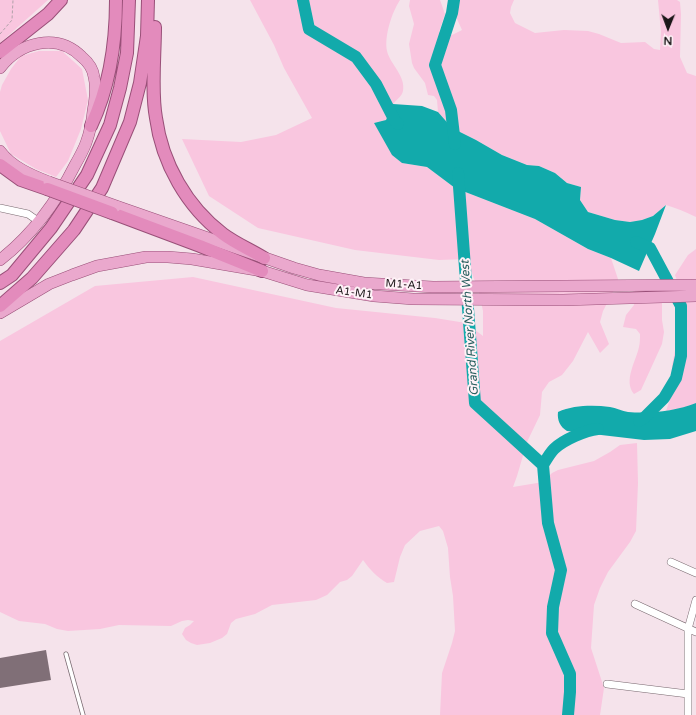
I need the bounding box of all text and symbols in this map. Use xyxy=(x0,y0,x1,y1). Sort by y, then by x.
north arrow xyxy=(648,8,688,48)
text: N xyxy=(663,34,672,47)
water label: Grand River North West xyxy=(458,260,482,396)
street label: M1-A1 xyxy=(385,277,423,293)
street label: A1-M1 xyxy=(335,284,373,302)

